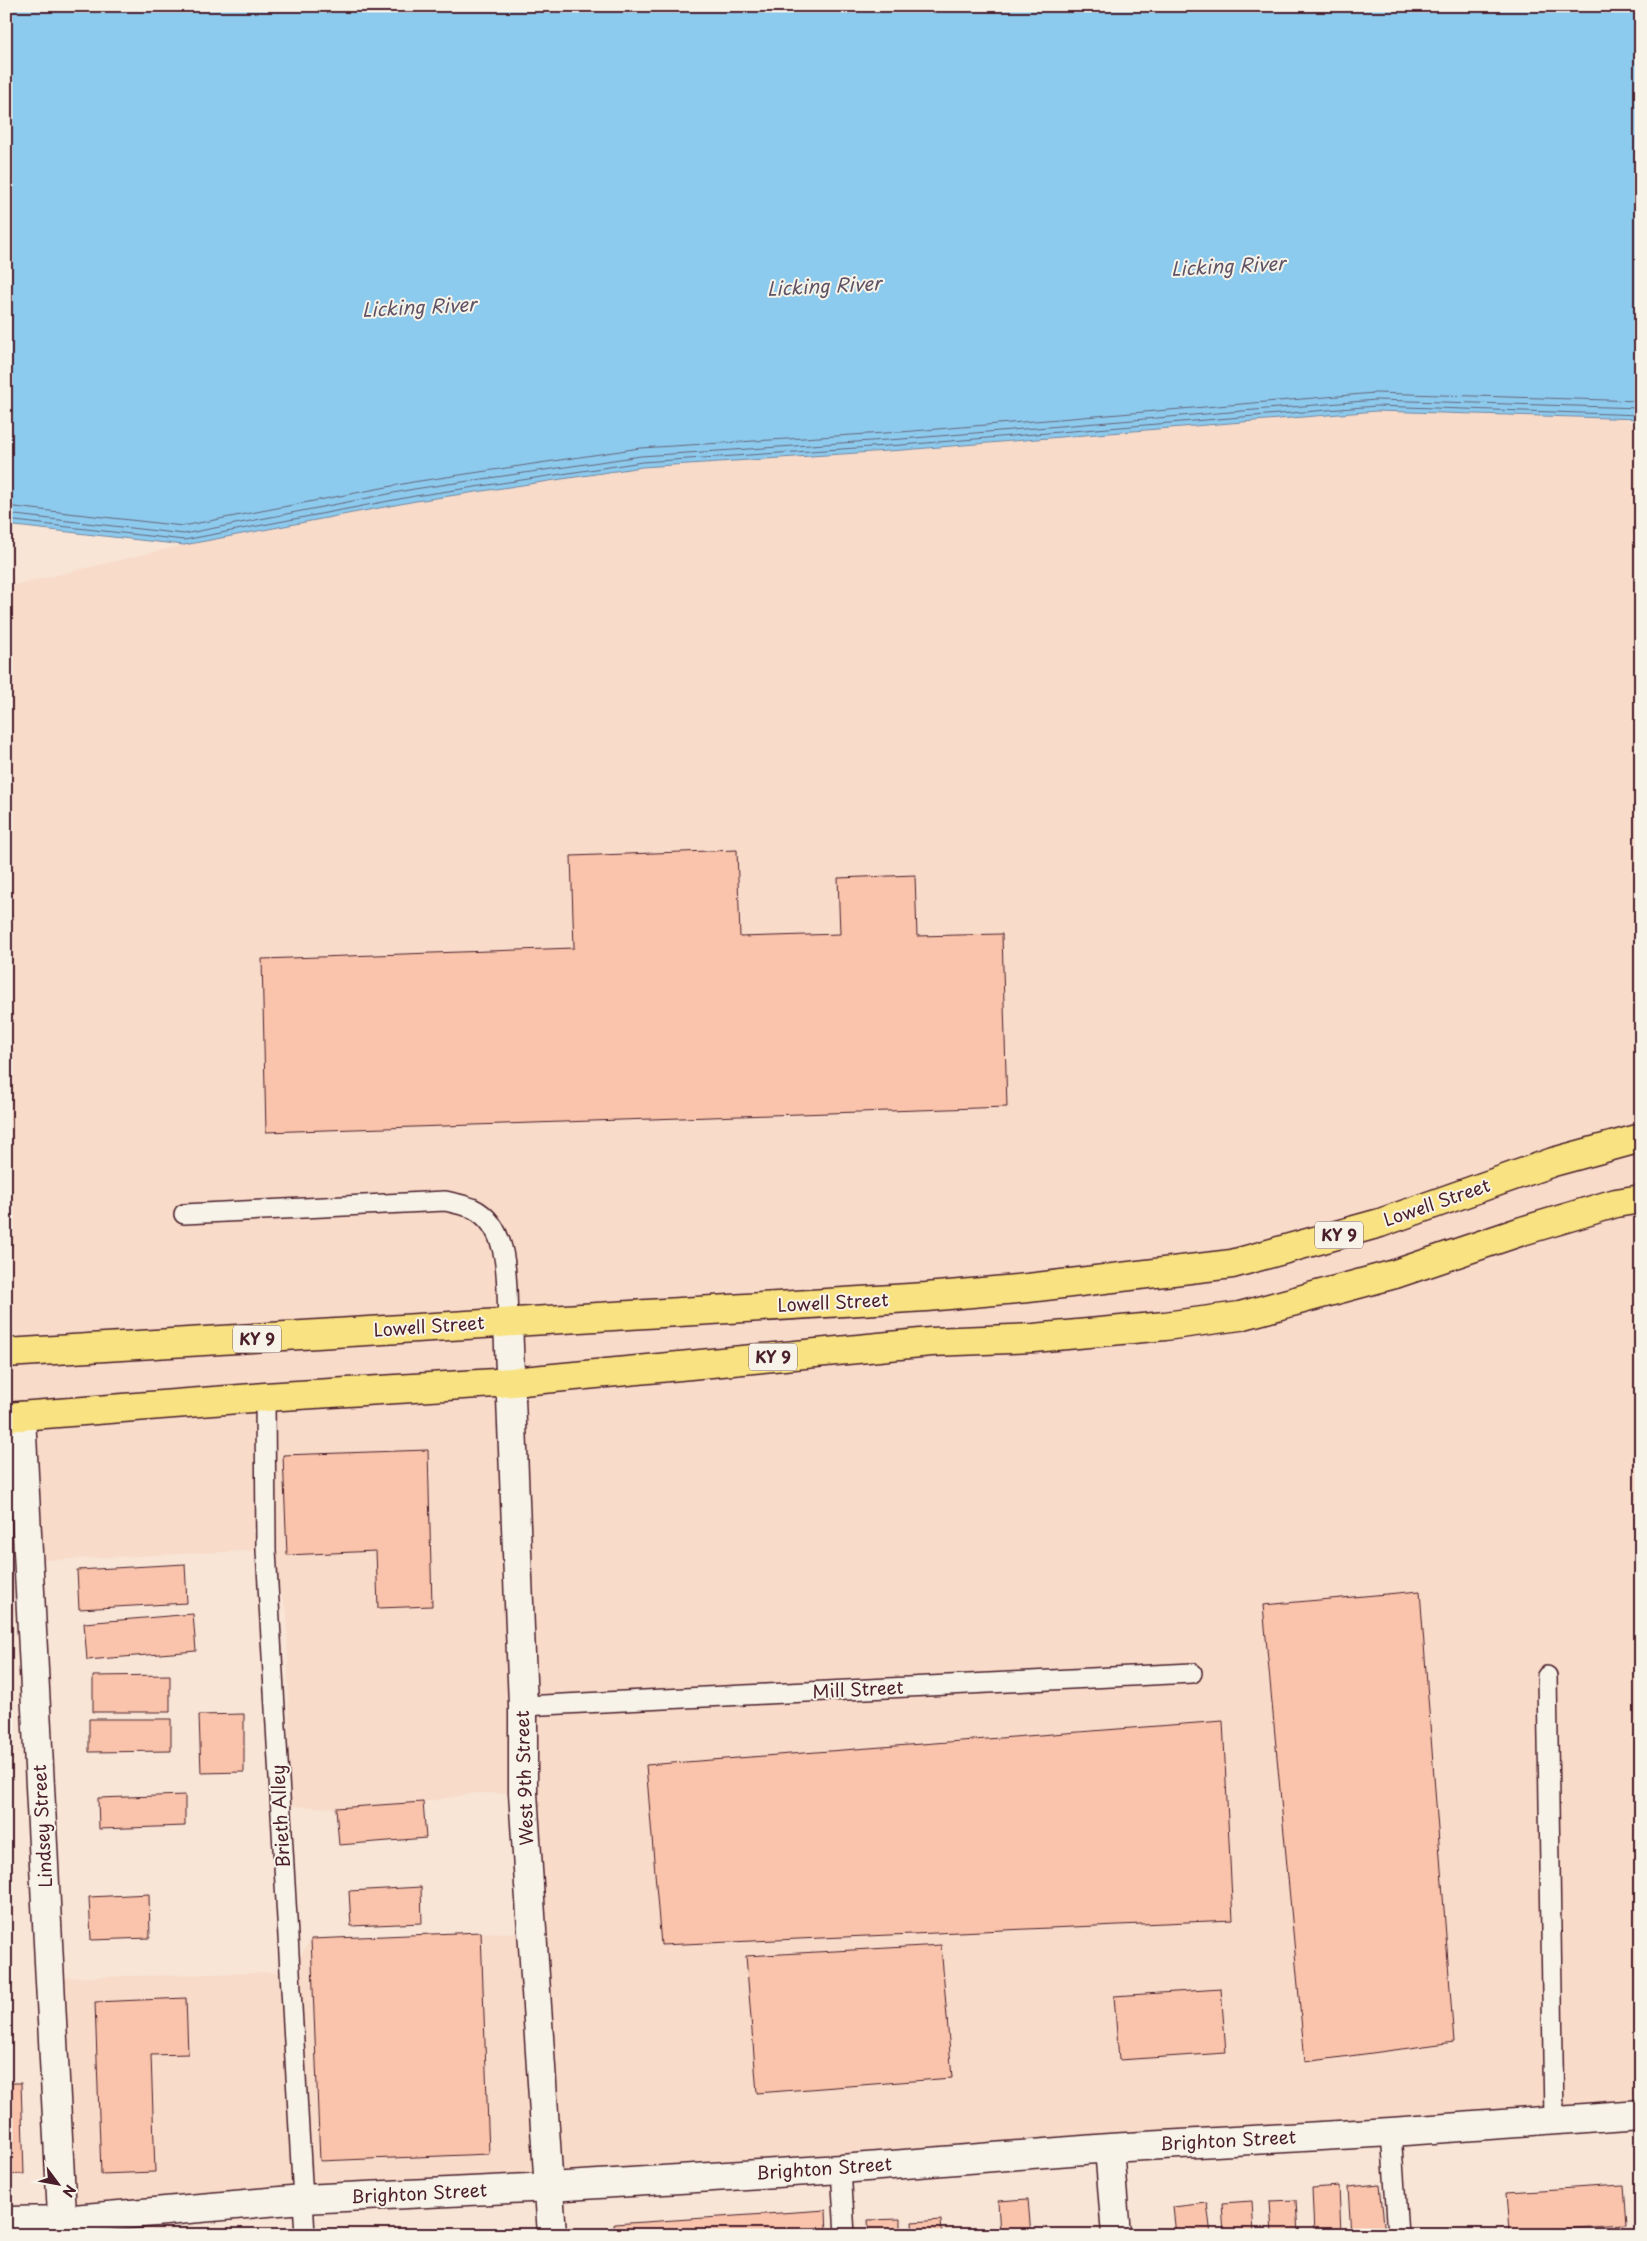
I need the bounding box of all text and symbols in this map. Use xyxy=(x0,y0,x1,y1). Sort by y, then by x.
water label: Licking River xyxy=(1170,248,1289,282)
water label: Licking River xyxy=(766,268,885,302)
water label: Licking River xyxy=(361,289,480,323)
street label: Lowell Street xyxy=(1380,1171,1494,1232)
road number: KY 9 xyxy=(1315,1222,1363,1248)
street label: Lowell Street xyxy=(777,1285,889,1318)
street label: Lowell Street xyxy=(372,1308,485,1343)
road number: KY 9 xyxy=(233,1326,281,1352)
road number: KY 9 xyxy=(749,1344,797,1370)
street label: Mill Street xyxy=(812,1673,904,1704)
street label: West 9th Street xyxy=(508,1710,539,1846)
street label: Lindsey Street xyxy=(25,1764,58,1888)
street label: Brieth Alley xyxy=(263,1764,296,1868)
street label: Brighton Street xyxy=(1159,2122,1297,2157)
street label: Brighton Street xyxy=(755,2149,893,2186)
north arrow xyxy=(32,2158,82,2208)
street label: Brighton Street xyxy=(350,2175,488,2210)
text: N xyxy=(58,2181,81,2201)

